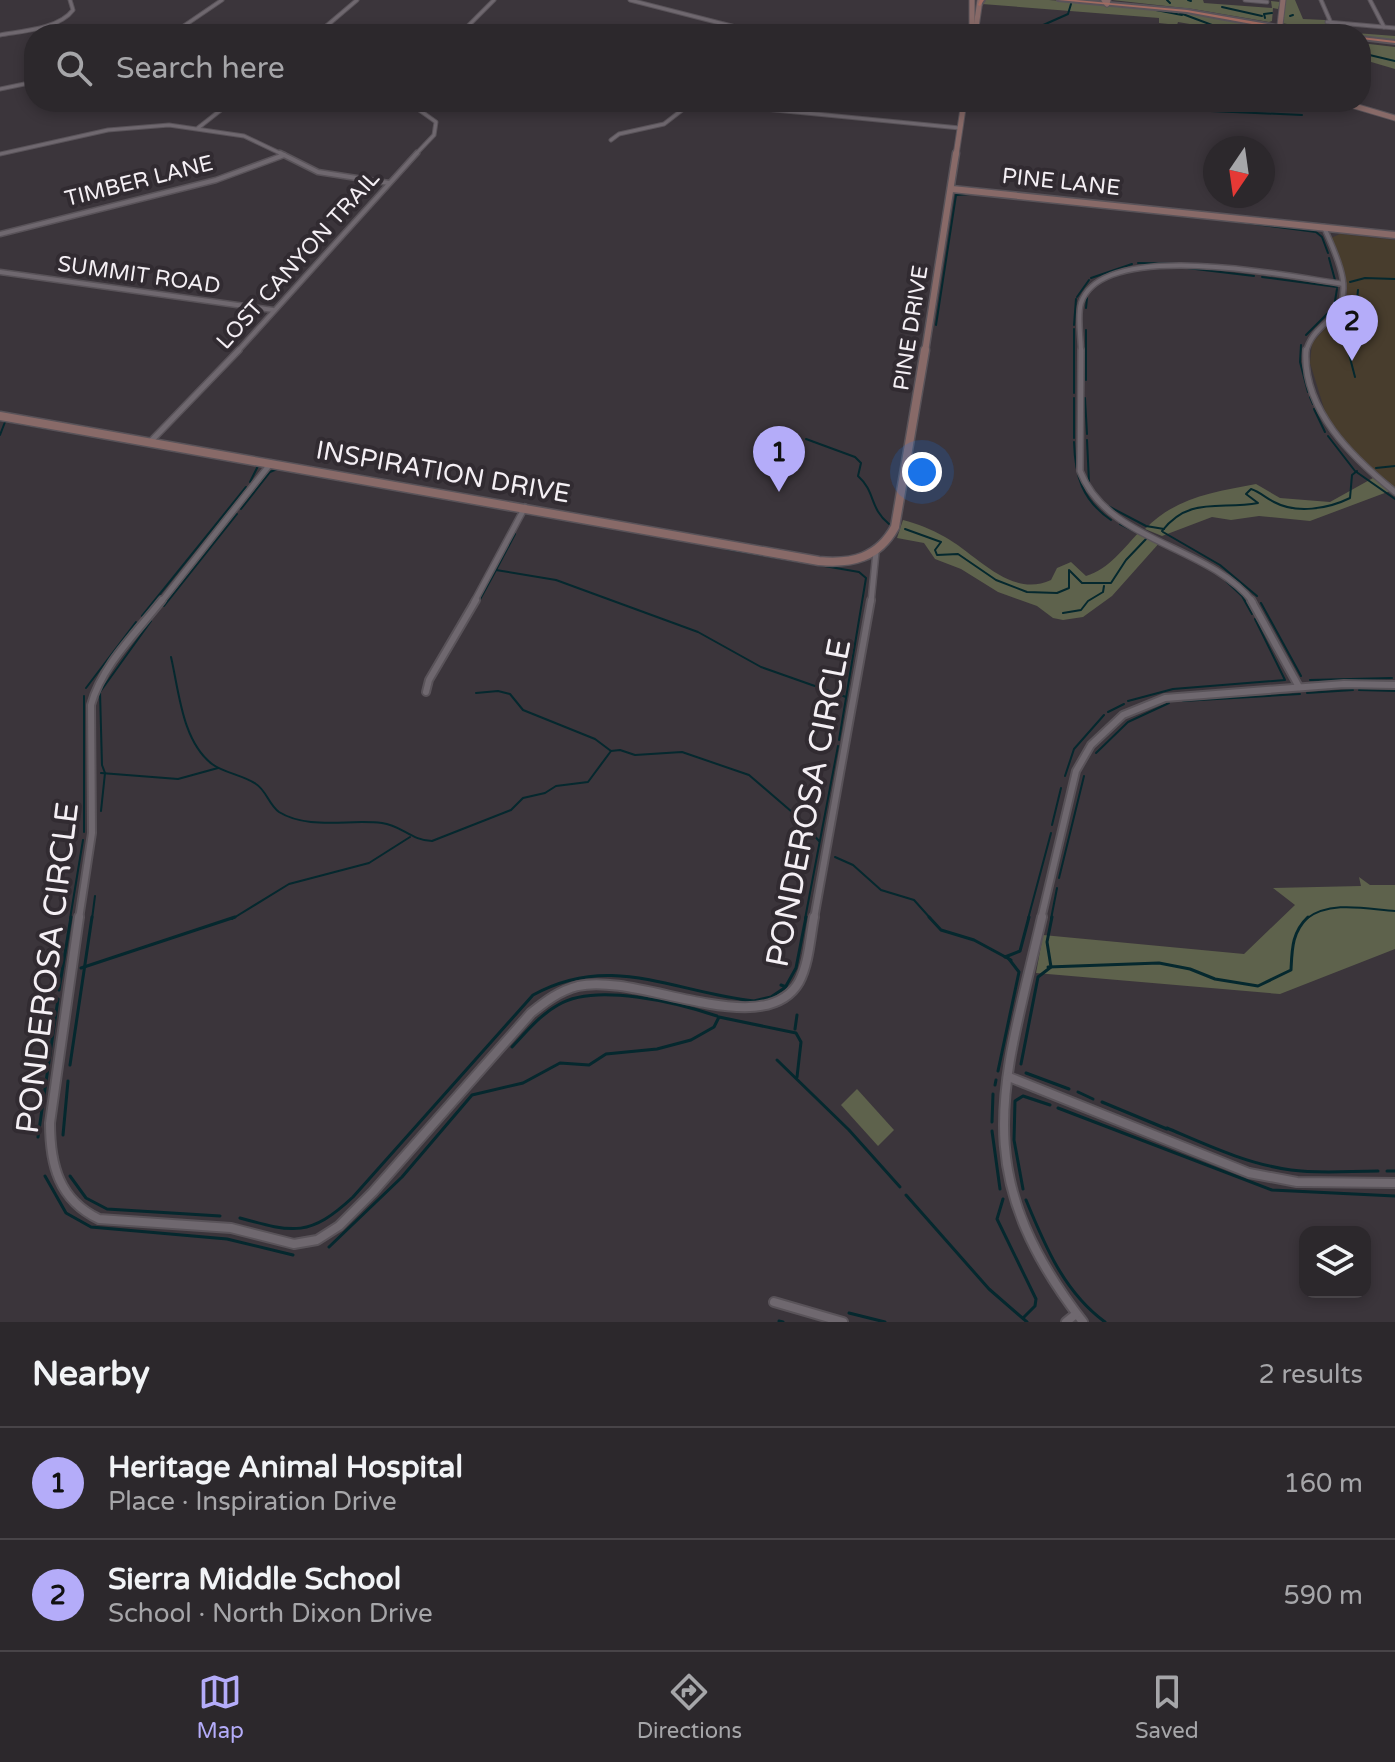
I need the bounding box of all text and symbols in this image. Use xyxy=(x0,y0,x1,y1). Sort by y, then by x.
search box xyxy=(24,24,1371,112)
icon: search xyxy=(52,46,96,90)
text: Search here xyxy=(116,50,285,87)
north arrow xyxy=(1203,136,1275,208)
street label: TIMBER LANE xyxy=(62,150,216,212)
street label: PINE LANE xyxy=(1001,163,1121,201)
street label: LOST CANYON TRAIL xyxy=(211,165,385,354)
street label: SUMMIT ROAD xyxy=(56,251,222,299)
street label: PINE DRIVE xyxy=(888,264,934,392)
pin: 2 xyxy=(1326,295,1378,361)
pin: 1 xyxy=(753,426,805,492)
street label: INSPIRATION DRIVE xyxy=(313,434,573,510)
your location xyxy=(902,452,942,492)
street label: PONDEROSA CIRCLE xyxy=(759,636,859,970)
street label: PONDEROSA CIRCLE xyxy=(9,800,87,1136)
map controls xyxy=(1299,1226,1371,1298)
button: layers xyxy=(1299,1226,1371,1298)
text: Nearby xyxy=(32,1354,150,1395)
text: 2 results xyxy=(1258,1359,1363,1390)
text: Heritage Animal Hospital xyxy=(108,1449,463,1486)
text: 1 xyxy=(50,1468,66,1499)
text: 160 m xyxy=(1283,1468,1363,1499)
text: Place · Inspiration Drive xyxy=(108,1486,397,1517)
text: Sierra Middle School xyxy=(108,1561,401,1598)
text: 2 xyxy=(50,1580,66,1611)
text: 590 m xyxy=(1283,1580,1363,1611)
text: School · North Dixon Drive xyxy=(108,1598,433,1629)
tab: Map xyxy=(196,1670,244,1744)
tab: Directions xyxy=(637,1670,742,1744)
tab: Saved xyxy=(1135,1670,1199,1744)

